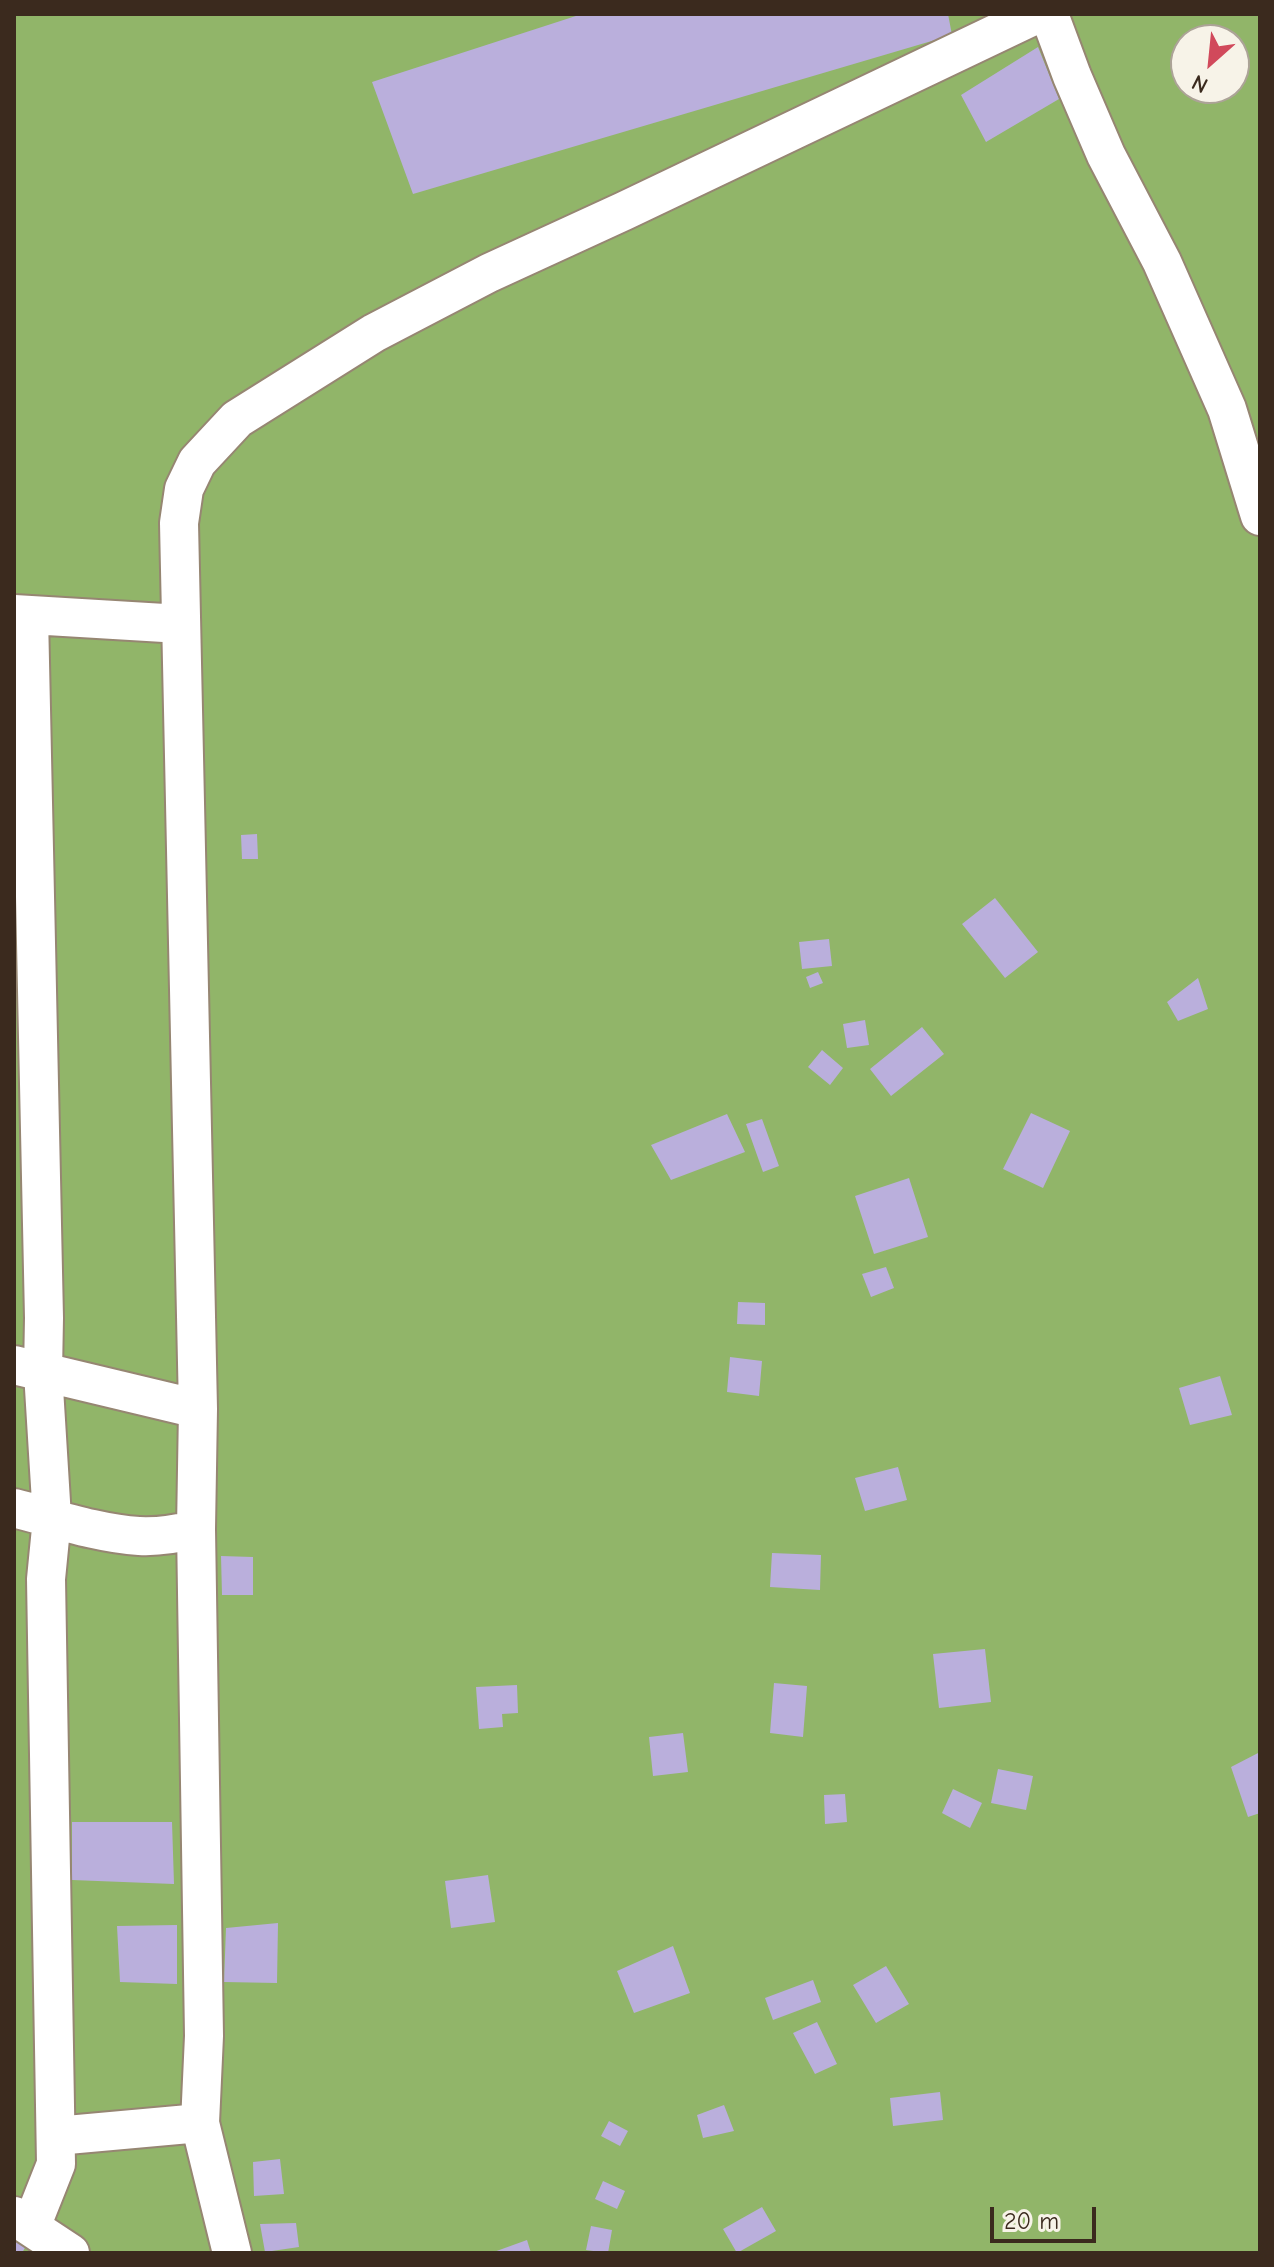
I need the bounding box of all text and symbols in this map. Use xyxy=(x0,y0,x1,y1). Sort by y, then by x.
north arrow xyxy=(1170,24,1250,104)
text: N xyxy=(1188,69,1212,98)
scale bar xyxy=(994,2191,1100,2241)
text: 20 m xyxy=(1004,2207,1059,2235)

